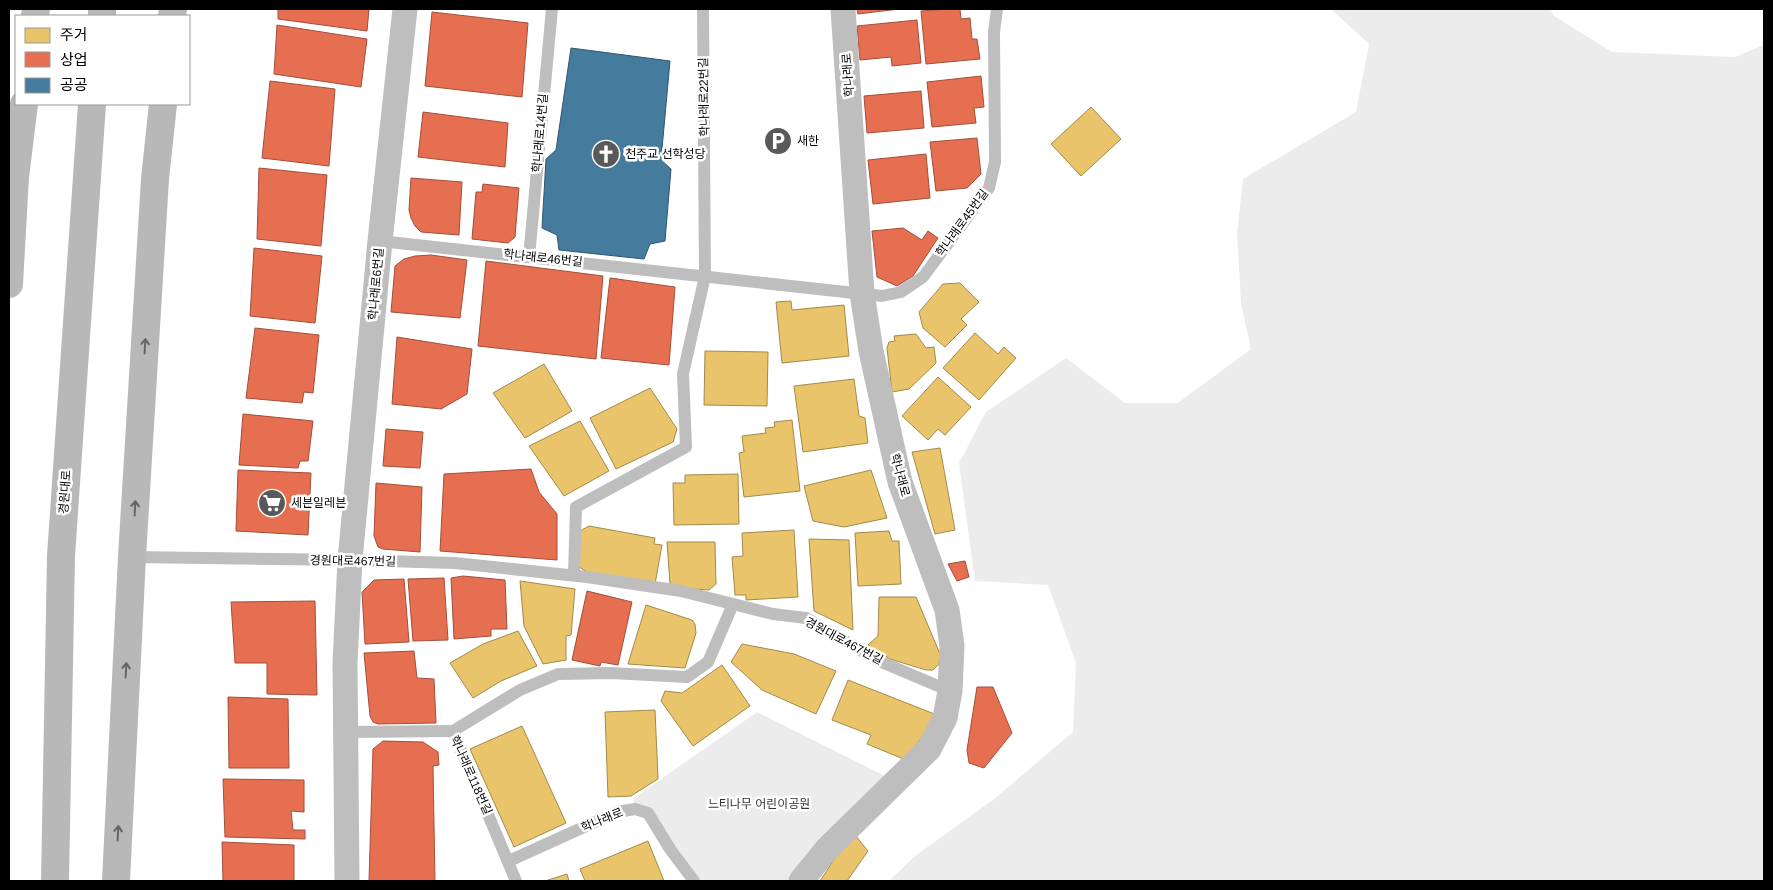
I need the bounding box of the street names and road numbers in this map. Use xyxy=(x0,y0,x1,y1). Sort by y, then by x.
street label: 학나래로 xyxy=(839,52,857,98)
street label: 학나래로22번길 xyxy=(696,57,712,137)
street label: 학나래로14번길 xyxy=(530,93,550,173)
street label: 학나래로45번길 xyxy=(933,187,991,259)
street label: 학나래로6번길 xyxy=(366,247,386,321)
street label: 학나래로46번길 xyxy=(503,247,583,269)
street label: 학나래로 xyxy=(888,452,912,498)
street label: 경원대로 xyxy=(56,469,74,515)
street label: 경원대로467번길 xyxy=(310,553,396,569)
street label: 경원대로467번길 xyxy=(803,615,885,667)
street label: 학나래로118번길 xyxy=(447,733,495,817)
street label: 학나래로 xyxy=(579,805,625,835)

